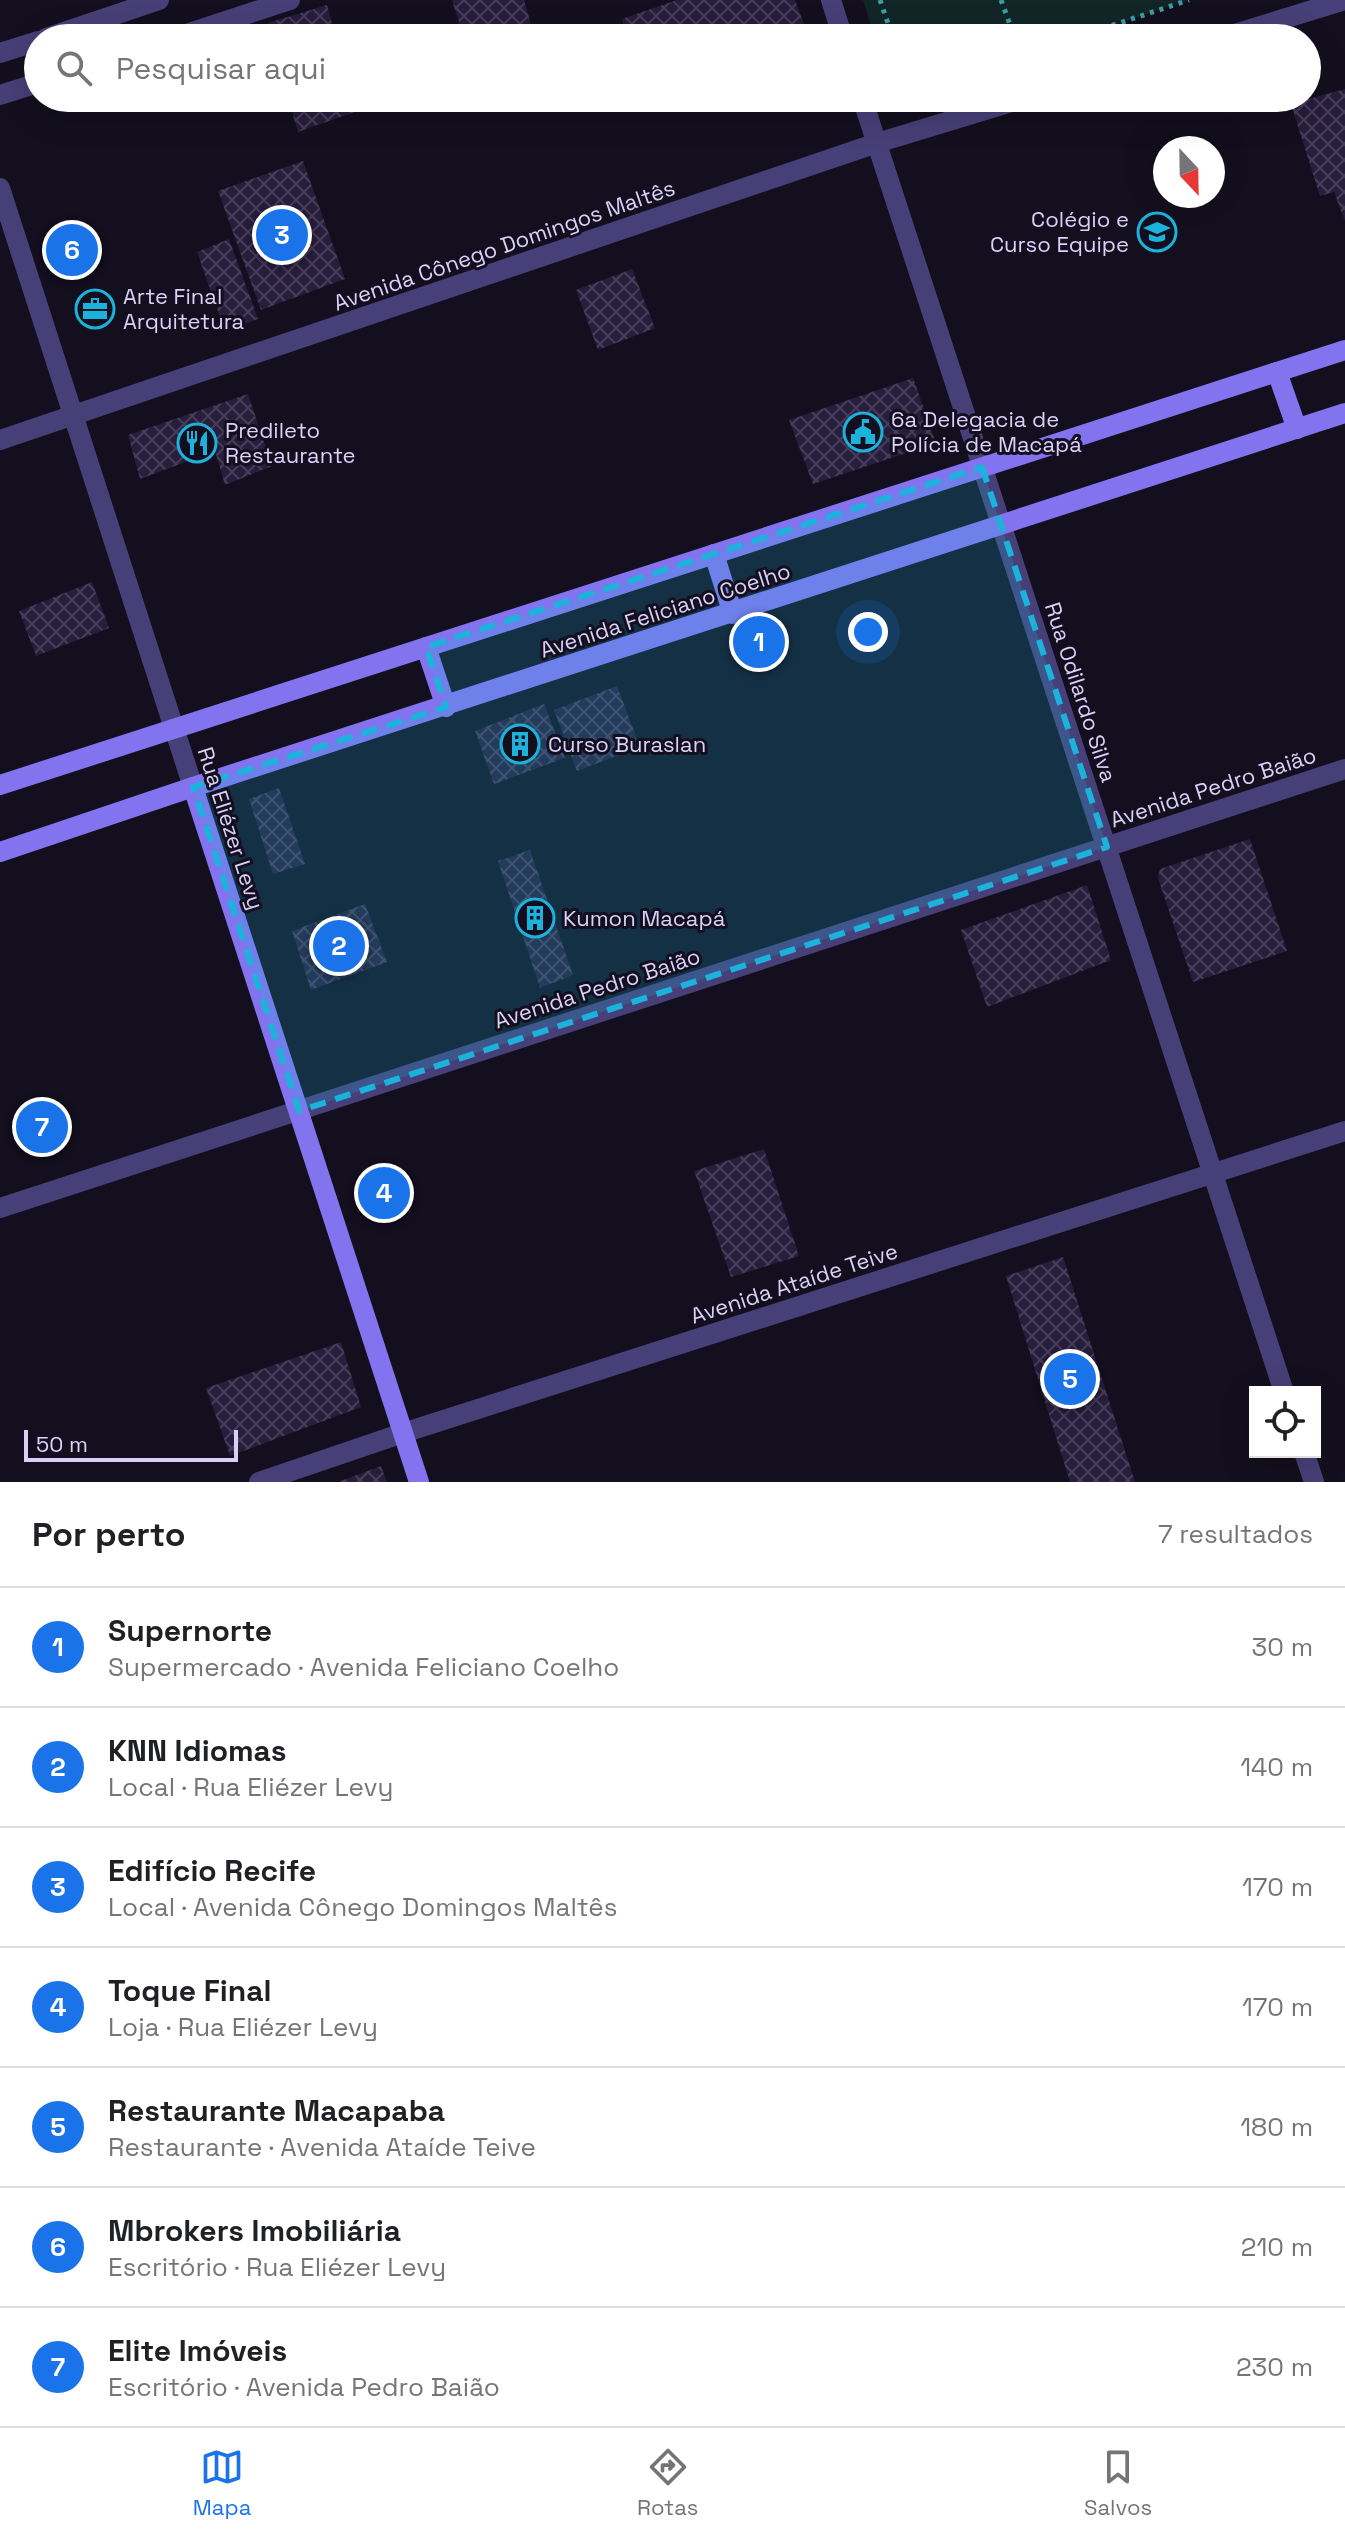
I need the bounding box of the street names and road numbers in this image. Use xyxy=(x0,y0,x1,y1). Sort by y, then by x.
street label: Avenida Cônego Domingos Maltês xyxy=(330,173,678,317)
street label: Avenida Feliciano Coelho xyxy=(536,556,794,664)
street label: Rua Odilardo Silva xyxy=(1039,598,1123,786)
street label: Avenida Pedro Baião xyxy=(1106,740,1320,834)
street label: Rua Eliézer Levy xyxy=(192,743,270,913)
street label: Avenida Pedro Baião xyxy=(490,941,704,1035)
street label: Avenida Ataíde Teive xyxy=(687,1236,901,1330)

